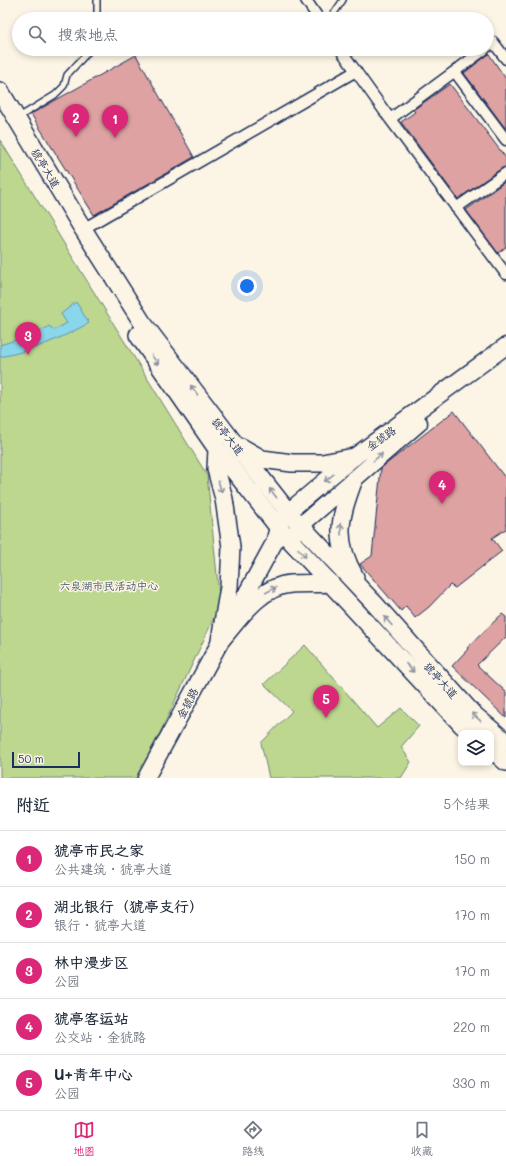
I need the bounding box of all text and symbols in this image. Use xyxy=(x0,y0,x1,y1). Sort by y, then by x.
search box xyxy=(12,12,494,56)
icon: search xyxy=(26,23,48,45)
text: 搜索地点 xyxy=(58,24,118,44)
pin: 2 xyxy=(63,104,89,137)
pin: 1 xyxy=(102,105,128,138)
street label: 猇亭大道 xyxy=(28,145,64,191)
your location xyxy=(237,276,257,296)
pin: 3 xyxy=(15,322,41,355)
one-way arrow xyxy=(151,355,159,366)
one-way arrow xyxy=(189,385,198,396)
street label: 猇亭大道 xyxy=(209,414,247,458)
street label: 金猇路 xyxy=(363,422,399,454)
one-way arrow xyxy=(373,453,383,462)
pin: 4 xyxy=(429,471,455,504)
one-way arrow xyxy=(323,474,334,482)
one-way arrow xyxy=(217,480,225,493)
one-way arrow xyxy=(269,488,277,499)
one-way arrow xyxy=(337,523,345,536)
one-way arrow xyxy=(297,548,306,558)
park label: 六泉湖市民活动中心 xyxy=(60,578,159,593)
one-way arrow xyxy=(265,586,277,594)
one-way arrow xyxy=(384,616,393,626)
street label: 猇亭大道 xyxy=(421,659,461,701)
one-way arrow xyxy=(405,663,414,673)
street label: 金猇路 xyxy=(173,685,201,721)
pin: 5 xyxy=(313,685,339,718)
one-way arrow xyxy=(471,712,481,721)
map controls xyxy=(458,730,494,766)
button: layers xyxy=(458,730,494,766)
scale bar xyxy=(12,750,80,769)
text: 50 m xyxy=(18,751,44,766)
text: 附近 xyxy=(16,793,50,815)
text: 5个结果 xyxy=(443,795,490,812)
text: 猇亭市民之家 xyxy=(54,840,144,860)
text: 1 xyxy=(26,850,32,867)
text: 150 m xyxy=(454,850,490,867)
text: 公共建筑 · 猇亭大道 xyxy=(54,860,172,877)
text: 湖北银行（猇亭支行） xyxy=(54,896,204,916)
text: 2 xyxy=(25,906,33,923)
text: 170 m xyxy=(454,906,490,923)
text: 银行 · 猇亭大道 xyxy=(54,916,146,933)
text: 林中漫步区 xyxy=(54,952,129,972)
text: 3 xyxy=(25,962,33,979)
text: 170 m xyxy=(454,962,490,979)
text: 公园 xyxy=(54,972,80,989)
text: 猇亭客运站 xyxy=(54,1008,129,1028)
text: 4 xyxy=(25,1018,33,1035)
text: 220 m xyxy=(453,1018,490,1035)
text: 公交站 · 金猇路 xyxy=(54,1028,146,1045)
text: U+青年中心 xyxy=(54,1064,133,1084)
text: 5 xyxy=(25,1074,33,1091)
text: 330 m xyxy=(452,1074,490,1091)
text: 公园 xyxy=(54,1084,80,1101)
tab: 地图 xyxy=(73,1119,95,1158)
tab: 路线 xyxy=(242,1119,264,1158)
tab: 收藏 xyxy=(411,1119,433,1158)

